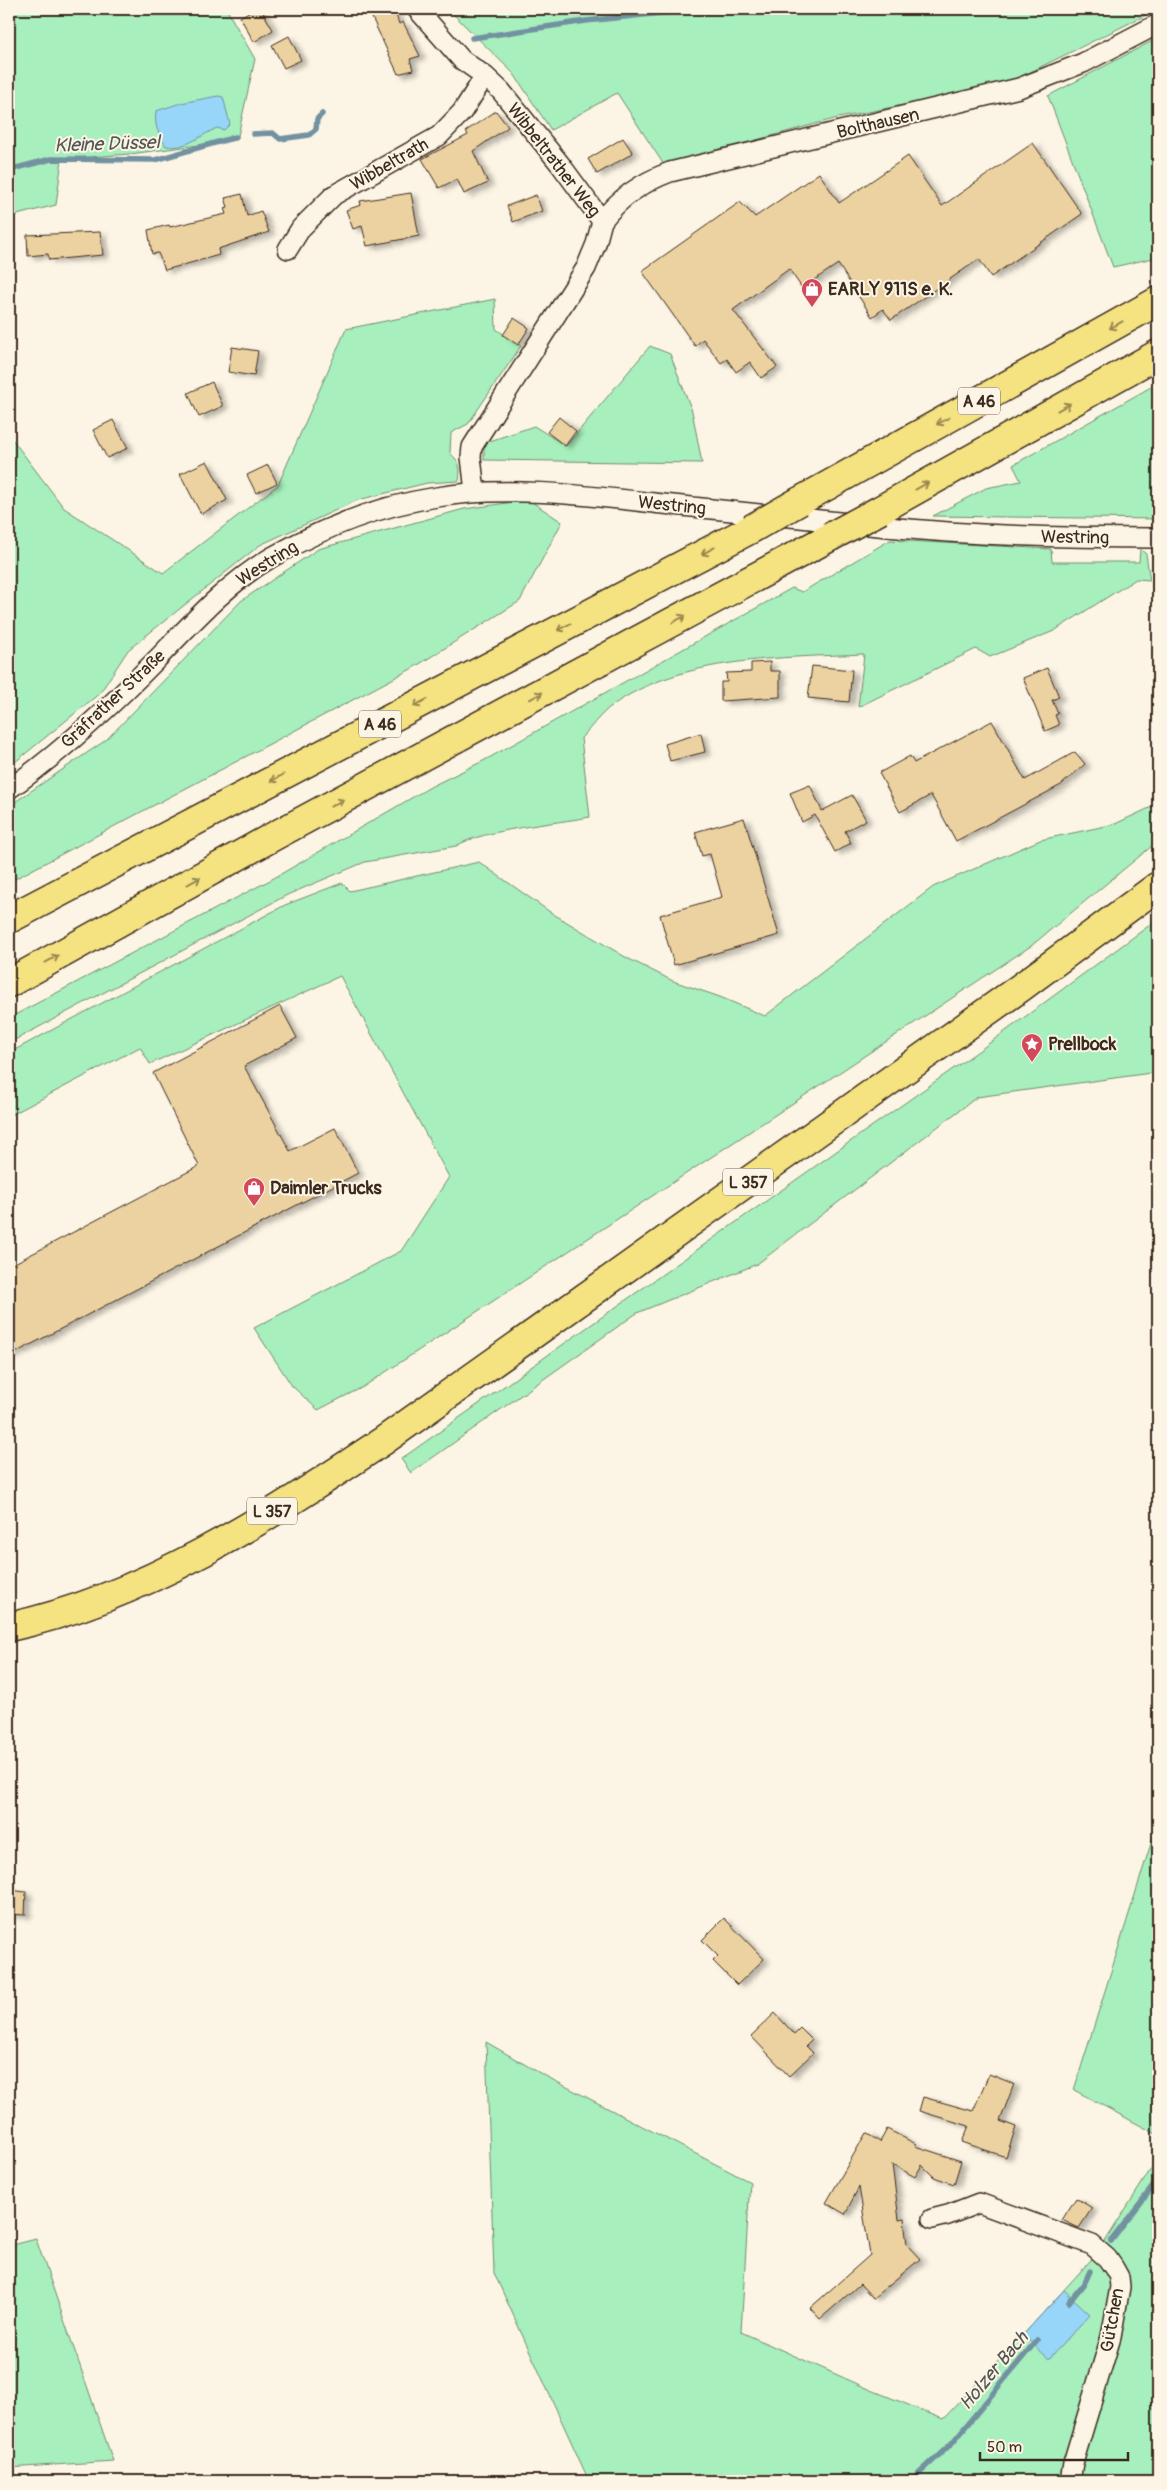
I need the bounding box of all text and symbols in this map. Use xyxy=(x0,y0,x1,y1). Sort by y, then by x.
street label: Wibbeltrather Weg xyxy=(502,98,605,222)
street label: Bolthausen xyxy=(835,103,921,144)
water label: Kleine Düssel xyxy=(54,130,163,158)
street label: Wibbeltrath xyxy=(346,133,433,196)
shop icon: EARLY 911S e. K. xyxy=(800,277,824,308)
place label: EARLY 911S e. K. xyxy=(828,278,953,301)
one-way arrow xyxy=(1108,320,1123,330)
road number: A 46 xyxy=(958,388,1000,414)
one-way arrow xyxy=(1056,402,1071,411)
one-way arrow xyxy=(937,417,951,427)
one-way arrow xyxy=(915,481,929,491)
street label: Westring xyxy=(637,490,707,521)
street label: Westring xyxy=(1041,525,1109,550)
street label: Westring xyxy=(232,536,302,591)
one-way arrow xyxy=(701,547,716,557)
one-way arrow xyxy=(671,614,686,623)
one-way arrow xyxy=(557,623,572,632)
street label: Gräfrather Straße xyxy=(56,645,171,754)
one-way arrow xyxy=(528,691,543,700)
one-way arrow xyxy=(413,698,428,708)
road number: A 46 xyxy=(359,711,401,738)
one-way arrow xyxy=(269,773,284,783)
one-way arrow xyxy=(329,798,344,808)
one-way arrow xyxy=(186,875,201,885)
one-way arrow xyxy=(44,954,59,964)
place icon: Prellbock xyxy=(1020,1032,1044,1063)
place label: Prellbock xyxy=(1048,1033,1117,1056)
road number: L 357 xyxy=(723,1168,773,1196)
shop icon: Daimler Trucks xyxy=(242,1176,266,1207)
place label: Daimler Trucks xyxy=(270,1177,382,1200)
road number: L 357 xyxy=(247,1498,297,1524)
street label: Gütchen xyxy=(1096,2286,1129,2354)
water label: Holzer Bach xyxy=(954,2326,1034,2415)
scale bar xyxy=(980,2430,1127,2462)
text: 50 m xyxy=(987,2438,1022,2457)

